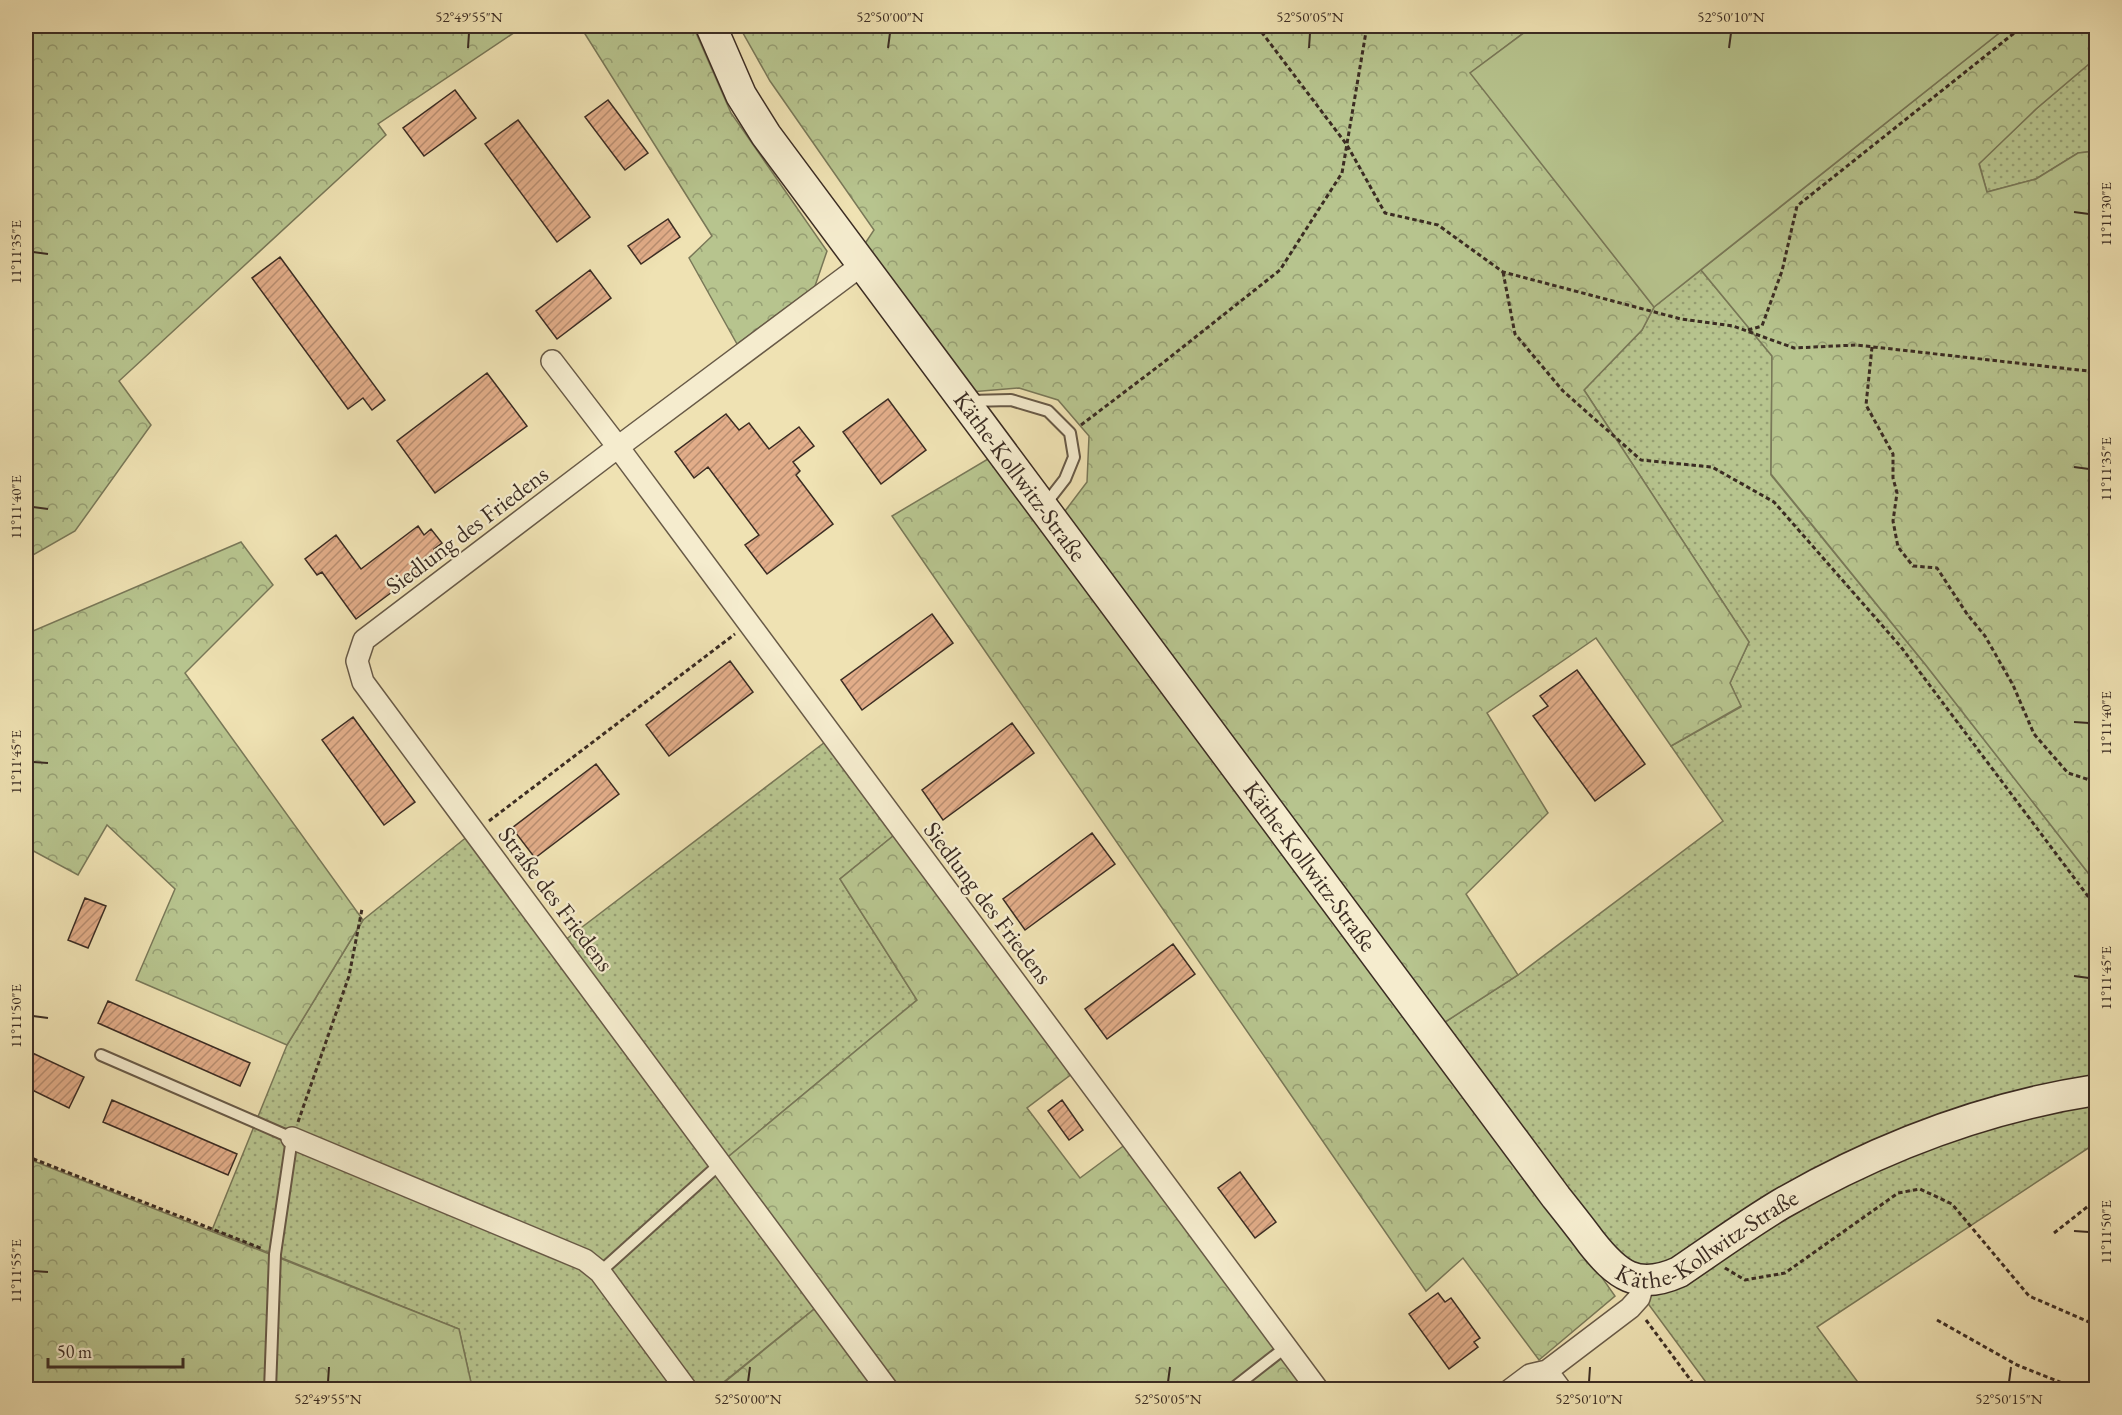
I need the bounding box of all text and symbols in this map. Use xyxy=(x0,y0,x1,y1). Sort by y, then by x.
text: 52°49'55"N xyxy=(435,7,503,26)
text: 52°50'00"N xyxy=(856,7,924,26)
text: 52°50'05"N xyxy=(1276,7,1344,26)
text: 52°50'10"N xyxy=(1697,7,1765,26)
text: 11°11'30"E xyxy=(2096,181,2115,246)
text: 11°11'35"E xyxy=(6,219,25,284)
street label: Käthe-Kollwitz-Straße xyxy=(947,385,1094,567)
text: 11°11'35"E xyxy=(2096,436,2115,501)
street label: Siedlung des Friedens xyxy=(379,458,554,601)
text: 11°11'40"E xyxy=(6,474,25,539)
text: 11°11'40"E xyxy=(2096,690,2115,755)
text: 11°11'45"E xyxy=(6,729,25,794)
street label: Käthe-Kollwitz-Straße xyxy=(1237,775,1384,957)
street label: Siedlung des Friedens xyxy=(917,815,1060,990)
street label: Straße des Friedens xyxy=(492,820,621,977)
text: 11°11'45"E xyxy=(2096,945,2115,1010)
text: 11°11'50"E xyxy=(6,983,25,1048)
street label: Käthe-Kollwitz-Straße xyxy=(1610,1182,1803,1295)
text: 11°11'50"E xyxy=(2096,1199,2115,1264)
text: 11°11'55"E xyxy=(6,1238,25,1303)
scale bar xyxy=(48,1331,183,1369)
text: 50 m xyxy=(57,1340,92,1363)
text: 52°49'55"N xyxy=(294,1389,362,1408)
text: 52°50'00"N xyxy=(714,1389,782,1408)
text: 52°50'05"N xyxy=(1134,1389,1202,1408)
text: 52°50'10"N xyxy=(1555,1389,1623,1408)
text: 52°50'15"N xyxy=(1975,1389,2043,1408)

